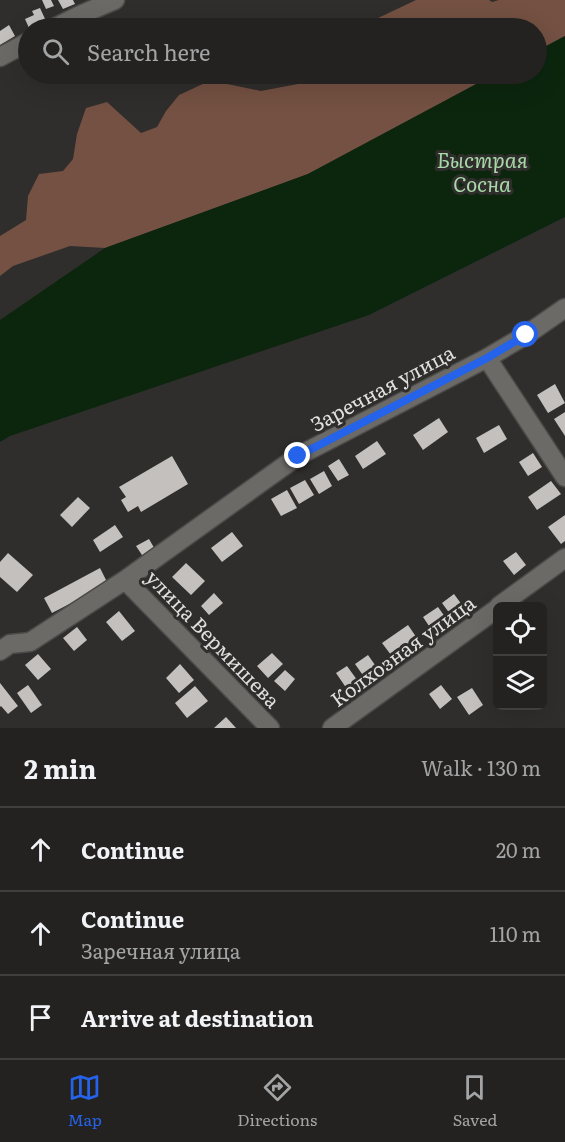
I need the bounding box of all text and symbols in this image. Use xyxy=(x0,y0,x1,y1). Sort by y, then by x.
search box xyxy=(18,18,547,84)
icon: search xyxy=(39,35,72,68)
text: Search here xyxy=(87,35,210,68)
water label: Быстрая Сосна xyxy=(436,143,528,198)
route start xyxy=(512,321,538,347)
street label: Заречная улица xyxy=(305,336,460,438)
route end xyxy=(284,442,310,468)
street label: улица Вермишева xyxy=(140,562,288,714)
street label: Колхозная улица xyxy=(323,587,481,713)
map controls xyxy=(493,602,547,710)
button: locate xyxy=(493,602,547,656)
button: layers xyxy=(493,656,547,710)
text: 2 min xyxy=(24,748,97,787)
text: Walk · 130 m xyxy=(421,752,541,782)
icon: ahead xyxy=(24,833,57,866)
text: Continue xyxy=(81,833,184,866)
text: 20 m xyxy=(496,834,541,864)
text: Continue xyxy=(81,902,184,935)
icon: ahead xyxy=(24,917,57,950)
text: 110 m xyxy=(490,918,541,948)
text: Заречная улица xyxy=(81,935,240,965)
icon: arrive xyxy=(24,1001,57,1034)
text: Arrive at destination xyxy=(81,1001,314,1034)
tab: Map xyxy=(68,1071,102,1131)
tab: Directions xyxy=(237,1071,317,1131)
tab: Saved xyxy=(453,1071,497,1131)

